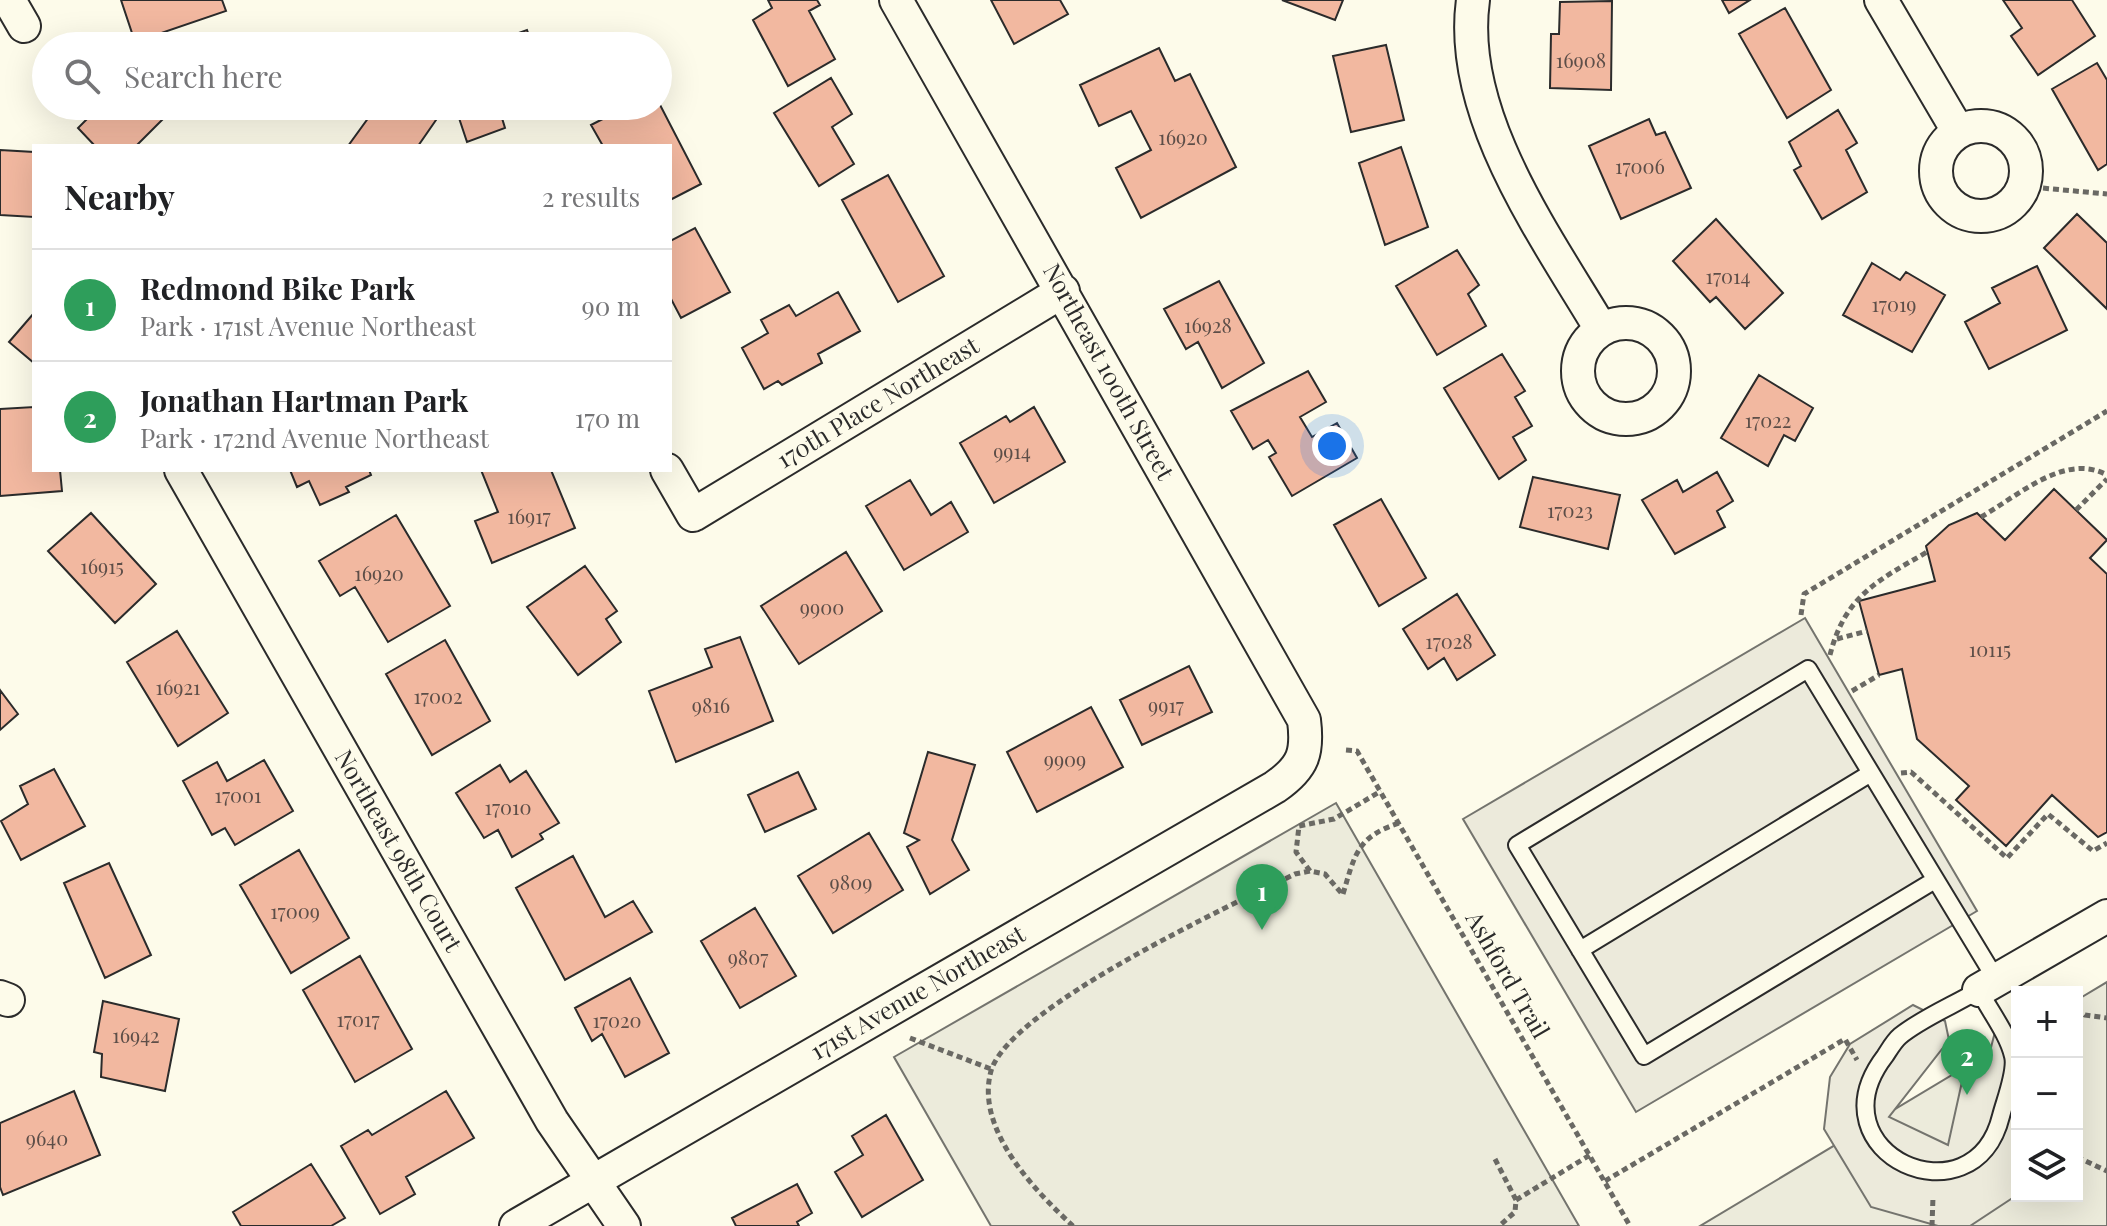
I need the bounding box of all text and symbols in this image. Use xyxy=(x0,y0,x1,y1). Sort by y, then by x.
search box xyxy=(32,32,672,120)
house number: 16908 xyxy=(1556,46,1606,73)
icon: search xyxy=(60,54,104,98)
text: Search here xyxy=(124,56,283,96)
house number: 16920 xyxy=(1158,123,1208,150)
house number: 17006 xyxy=(1615,152,1665,179)
text: Nearby xyxy=(64,173,175,219)
text: 2 results xyxy=(542,179,640,214)
street label: Northeast 100th Street xyxy=(1037,257,1183,485)
house number: 17014 xyxy=(1706,262,1751,289)
text: Redmond Bike Park xyxy=(140,268,415,308)
text: 1 xyxy=(85,288,95,323)
text: 90 m xyxy=(582,288,640,323)
house number: 17019 xyxy=(1871,290,1917,317)
text: Park · 171st Avenue Northeast xyxy=(140,308,476,343)
house number: 16928 xyxy=(1184,311,1232,338)
street label: 170th Place Northeast xyxy=(770,328,984,474)
text: Jonathan Hartman Park xyxy=(140,380,468,420)
text: 2 xyxy=(83,400,97,435)
text: 170 m xyxy=(575,400,640,435)
house number: 17022 xyxy=(1745,406,1791,433)
text: Park · 172nd Avenue Northeast xyxy=(140,420,489,455)
your location xyxy=(1312,426,1352,466)
house number: 9914 xyxy=(993,437,1031,464)
house number: 17023 xyxy=(1547,496,1593,523)
house number: 16917 xyxy=(507,502,551,529)
house number: 16915 xyxy=(80,552,124,579)
house number: 16920 xyxy=(354,559,404,586)
house number: 9900 xyxy=(800,593,844,620)
house number: 17028 xyxy=(1425,627,1473,654)
house number: 10115 xyxy=(1969,635,2011,662)
house number: 16921 xyxy=(156,673,200,700)
house number: 17002 xyxy=(413,682,463,709)
house number: 9816 xyxy=(692,691,730,718)
house number: 9917 xyxy=(1148,691,1184,718)
street label: Northeast 98th Court xyxy=(329,743,471,957)
house number: 9909 xyxy=(1044,745,1086,772)
house number: 17001 xyxy=(215,781,261,808)
house number: 17010 xyxy=(485,793,531,820)
pin: 1 xyxy=(1236,864,1288,930)
house number: 9809 xyxy=(830,868,872,895)
house number: 17009 xyxy=(270,897,320,924)
street label: Ashford Trail xyxy=(1459,904,1558,1043)
street label: 171st Avenue Northeast xyxy=(804,916,1031,1066)
house number: 9807 xyxy=(728,943,768,970)
map controls xyxy=(2011,986,2083,1202)
button: + xyxy=(2011,986,2083,1058)
house number: 17017 xyxy=(336,1005,380,1032)
house number: 17020 xyxy=(592,1006,642,1033)
house number: 16942 xyxy=(112,1021,160,1048)
pin: 2 xyxy=(1941,1029,1993,1095)
button: − xyxy=(2011,1058,2083,1130)
house number: 9640 xyxy=(26,1124,68,1151)
button: layers xyxy=(2011,1130,2083,1202)

